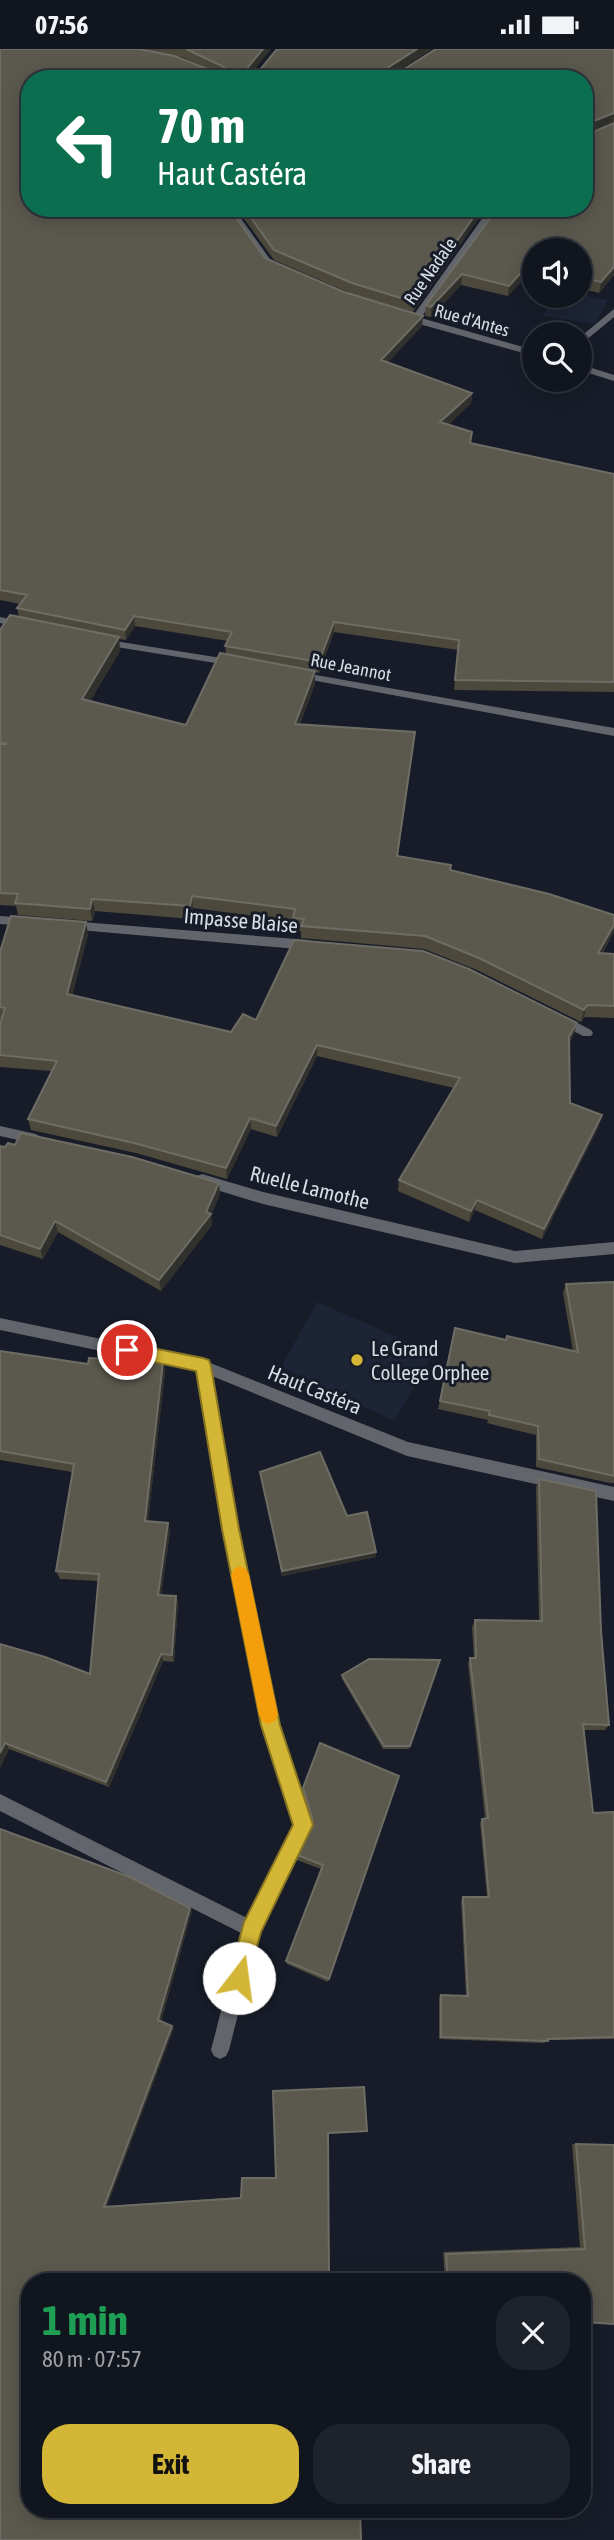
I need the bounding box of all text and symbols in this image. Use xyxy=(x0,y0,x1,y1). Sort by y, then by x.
text: 07:56 xyxy=(35,10,89,40)
text: 70 m xyxy=(157,97,245,153)
icon: left xyxy=(42,98,133,189)
text: Haut Castéra xyxy=(157,155,307,192)
street label: Rue Nadale xyxy=(399,233,461,309)
map controls xyxy=(522,238,592,392)
button: sound xyxy=(522,238,592,308)
street label: Rue d'Antes xyxy=(432,299,512,341)
button: search xyxy=(522,322,592,392)
street label: Rue Jeannot xyxy=(309,649,393,685)
street label: Impasse Blaise xyxy=(183,903,299,937)
street label: Ruelle Lamothe xyxy=(248,1161,372,1213)
pin xyxy=(97,1320,157,1380)
icon: arrive xyxy=(108,1331,146,1369)
place label: Le Grand College Orphee xyxy=(371,1336,489,1384)
marker: Le Grand College Orphee xyxy=(349,1352,365,1368)
street label: Haut Castéra xyxy=(265,1359,365,1419)
position arrow xyxy=(202,1941,276,2015)
text: 1 min xyxy=(42,2296,128,2344)
button: close xyxy=(496,2296,570,2370)
text: 80 m · 07:57 xyxy=(42,2346,142,2372)
button: Exit xyxy=(42,2424,299,2504)
button: Share xyxy=(313,2424,570,2504)

